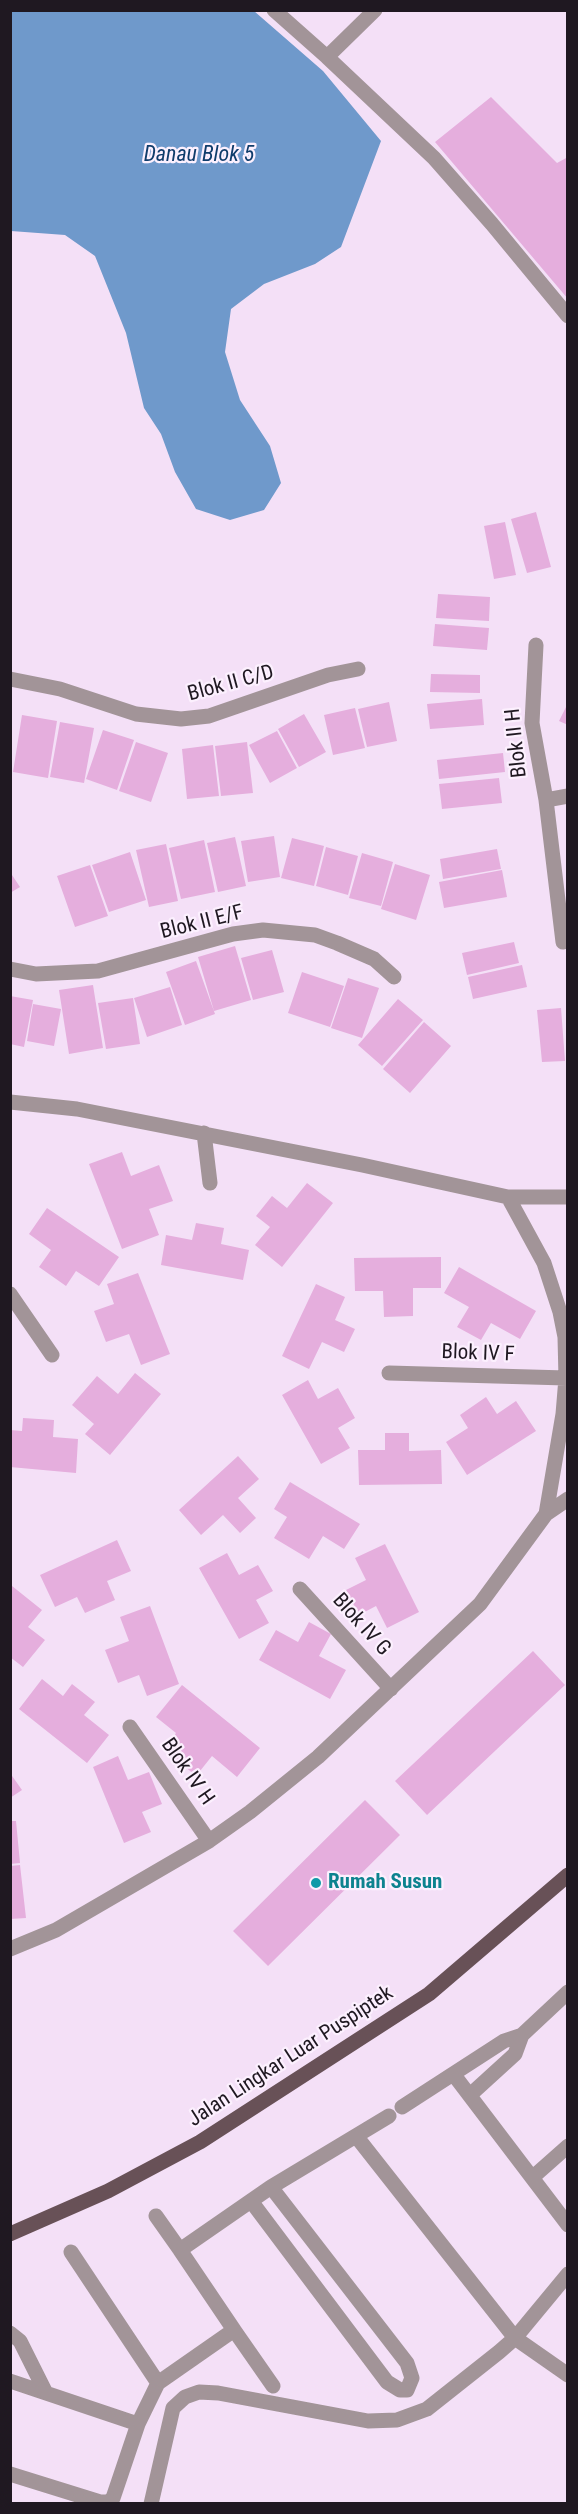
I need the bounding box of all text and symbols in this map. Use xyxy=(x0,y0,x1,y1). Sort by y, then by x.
water label: Danau Blok 5 xyxy=(144,142,254,168)
street label: Blok II C/D xyxy=(185,660,277,708)
street label: Blok II H xyxy=(501,707,533,779)
street label: Blok II E/F xyxy=(158,901,246,945)
street label: Blok IV F xyxy=(441,1340,515,1368)
street label: Blok IV G xyxy=(326,1589,396,1661)
street label: Blok IV H xyxy=(155,1734,219,1810)
place label: Rumah Susun xyxy=(328,1870,442,1896)
marker: Rumah Susun xyxy=(309,1876,323,1890)
street label: Jalan Lingkar Luar Puspiptek xyxy=(184,1981,398,2133)

